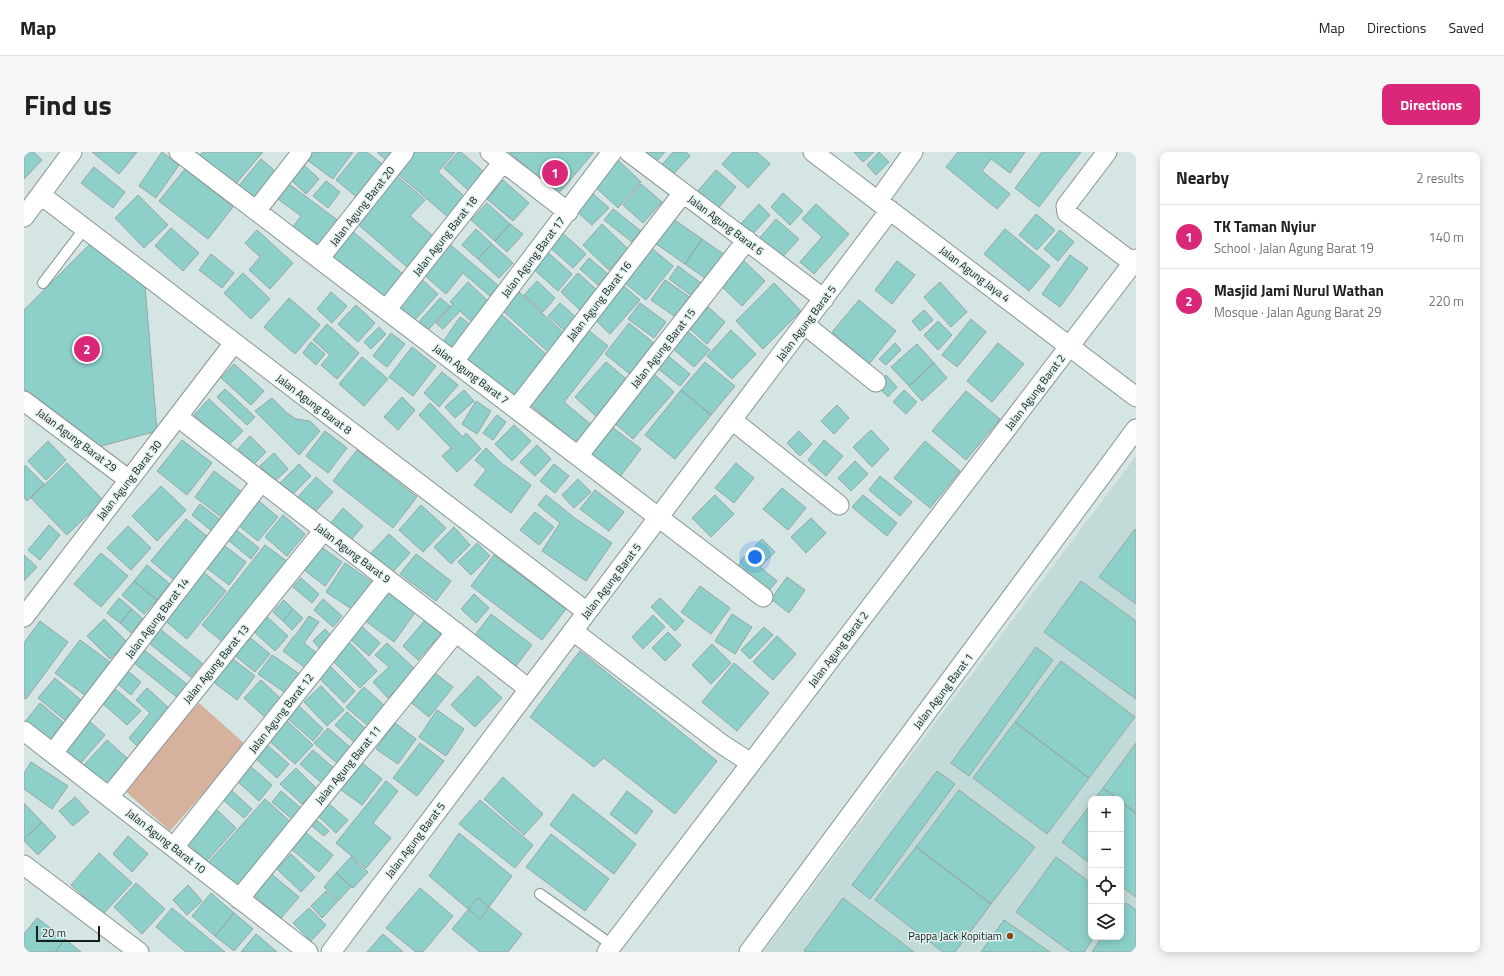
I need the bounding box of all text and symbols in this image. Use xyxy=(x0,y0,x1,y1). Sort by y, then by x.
text: Map xyxy=(20,13,56,42)
text: Map xyxy=(1319,17,1345,38)
text: Directions xyxy=(1367,17,1426,38)
text: Saved xyxy=(1448,17,1484,38)
text: Find us xyxy=(24,83,112,126)
button: Directions xyxy=(1382,84,1480,125)
pin: 1 xyxy=(542,158,568,188)
street label: Jalan Agung Barat 20 xyxy=(326,163,398,249)
text: Nearby xyxy=(1176,165,1229,191)
text: 2 results xyxy=(1416,168,1464,188)
street label: Jalan Agung Barat 6 xyxy=(685,191,767,259)
street label: Jalan Agung Barat 18 xyxy=(409,193,481,279)
street label: Jalan Agung Barat 17 xyxy=(497,213,569,301)
text: TK Taman Nyiur xyxy=(1214,215,1316,238)
text: 1 xyxy=(1185,227,1193,247)
text: 140 m xyxy=(1428,227,1464,247)
text: School · Jalan Agung Barat 19 xyxy=(1214,238,1374,258)
street label: Jalan Agung Jaya 4 xyxy=(936,242,1014,306)
street label: Jalan Agung Barat 16 xyxy=(563,258,635,344)
text: Masjid Jami Nurul Wathan xyxy=(1214,279,1384,302)
street label: Jalan Agung Barat 5 xyxy=(772,282,840,364)
text: 2 xyxy=(1185,291,1193,311)
text: 220 m xyxy=(1428,291,1464,311)
text: Mosque · Jalan Agung Barat 29 xyxy=(1214,302,1382,322)
street label: Jalan Agung Barat 15 xyxy=(627,305,699,391)
pin: 2 xyxy=(74,334,100,364)
street label: Jalan Agung Barat 7 xyxy=(430,340,512,408)
street label: Jalan Agung Barat 2 xyxy=(1001,351,1069,433)
street label: Jalan Agung Barat 8 xyxy=(273,370,355,438)
street label: Jalan Agung Barat 29 xyxy=(33,404,121,476)
street label: Jalan Agung Barat 30 xyxy=(93,437,165,523)
street label: Jalan Agung Barat 9 xyxy=(312,519,394,587)
street label: Jalan Agung Barat 5 xyxy=(577,540,645,622)
your location xyxy=(745,547,765,567)
street label: Jalan Agung Barat 14 xyxy=(121,574,193,662)
street label: Jalan Agung Barat 2 xyxy=(804,608,872,690)
street label: Jalan Agung Barat 13 xyxy=(179,621,253,707)
street label: Jalan Agung Barat 1 xyxy=(909,650,977,732)
street label: Jalan Agung Barat 12 xyxy=(245,670,317,756)
street label: Jalan Agung Barat 11 xyxy=(311,722,385,808)
map controls xyxy=(1088,796,1124,940)
button: + xyxy=(1088,796,1124,832)
street label: Jalan Agung Barat 5 xyxy=(381,799,449,881)
street label: Jalan Agung Barat 10 xyxy=(123,805,209,877)
button: − xyxy=(1088,832,1124,868)
button: locate xyxy=(1088,868,1124,904)
button: layers xyxy=(1088,904,1124,940)
scale bar xyxy=(36,924,100,943)
text: 20 m xyxy=(42,925,66,941)
place label: Pappa Jack Kopitiam xyxy=(908,928,1002,944)
marker: Pappa Jack Kopitiam xyxy=(1005,931,1015,941)

